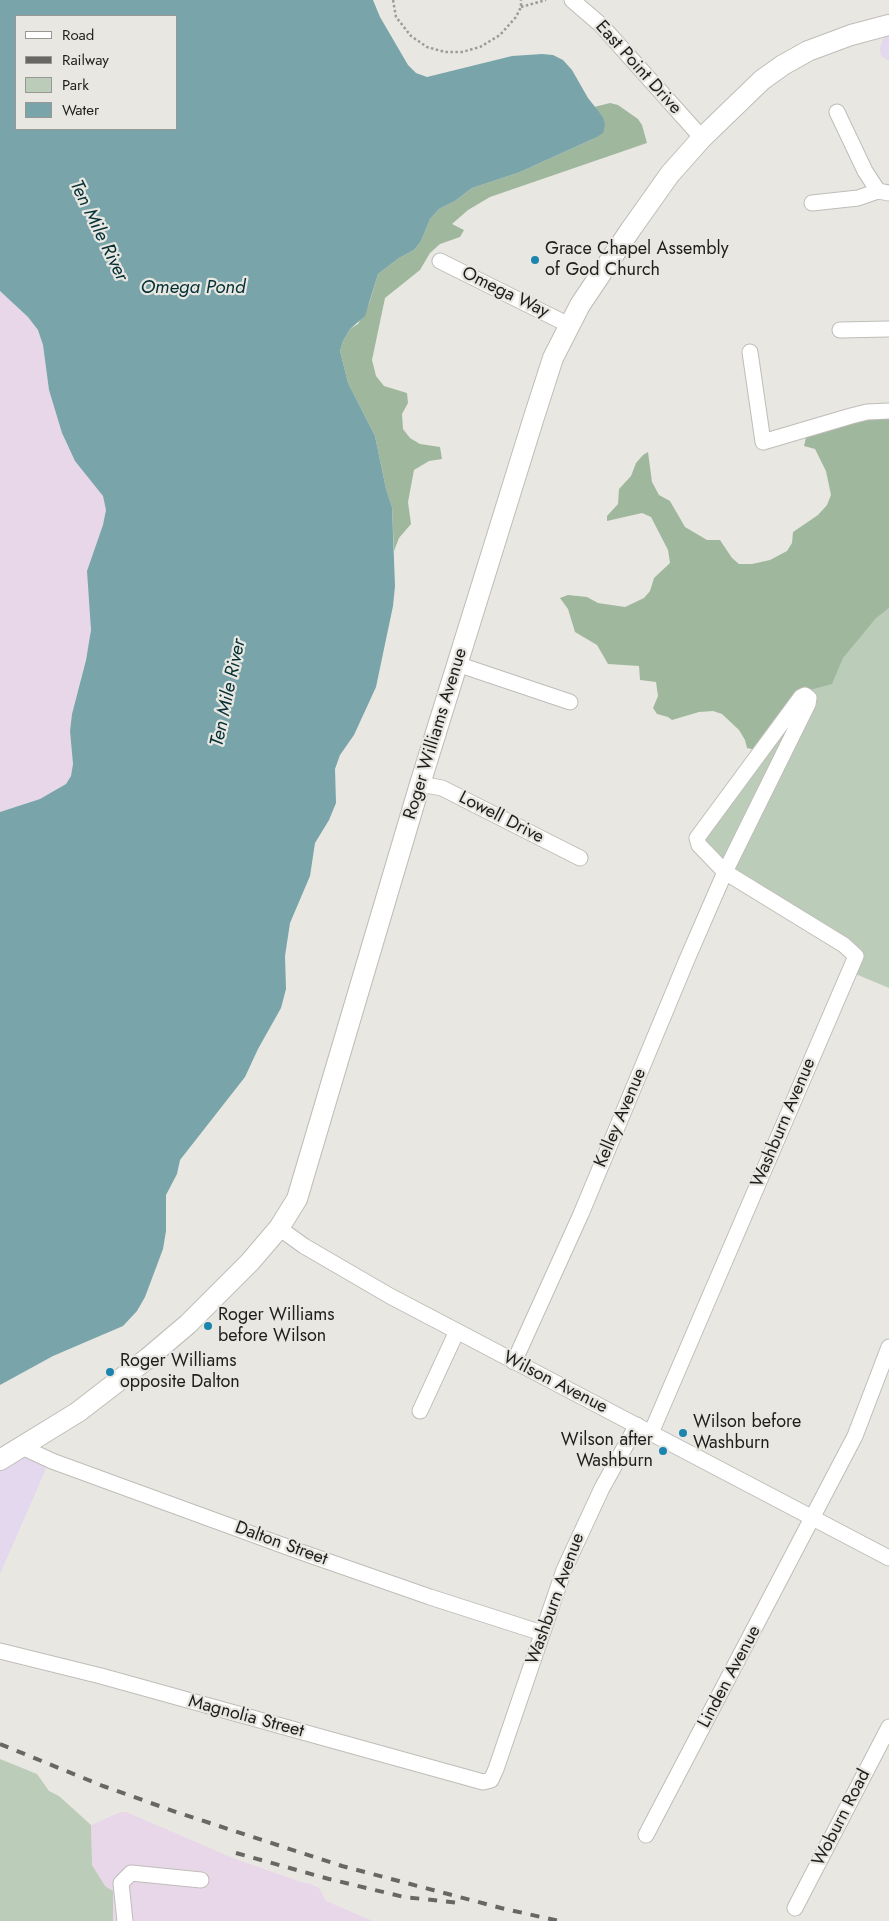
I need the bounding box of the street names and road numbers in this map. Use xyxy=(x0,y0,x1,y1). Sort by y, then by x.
street label: East Point Drive xyxy=(590,17,686,119)
street label: Omega Way xyxy=(458,263,552,323)
street label: Roger Williams Avenue xyxy=(400,646,472,822)
street label: Lowell Drive xyxy=(455,787,547,849)
street label: Washburn Avenue xyxy=(747,1055,821,1191)
street label: Kelley Avenue xyxy=(590,1065,652,1171)
street label: Wilson Avenue xyxy=(499,1347,611,1419)
street label: Dalton Street xyxy=(232,1517,330,1571)
street label: Washburn Avenue xyxy=(522,1530,590,1668)
street label: Linden Avenue xyxy=(694,1622,766,1732)
street label: Magnolia Street xyxy=(186,1691,306,1743)
street label: Woburn Road xyxy=(808,1766,876,1870)

